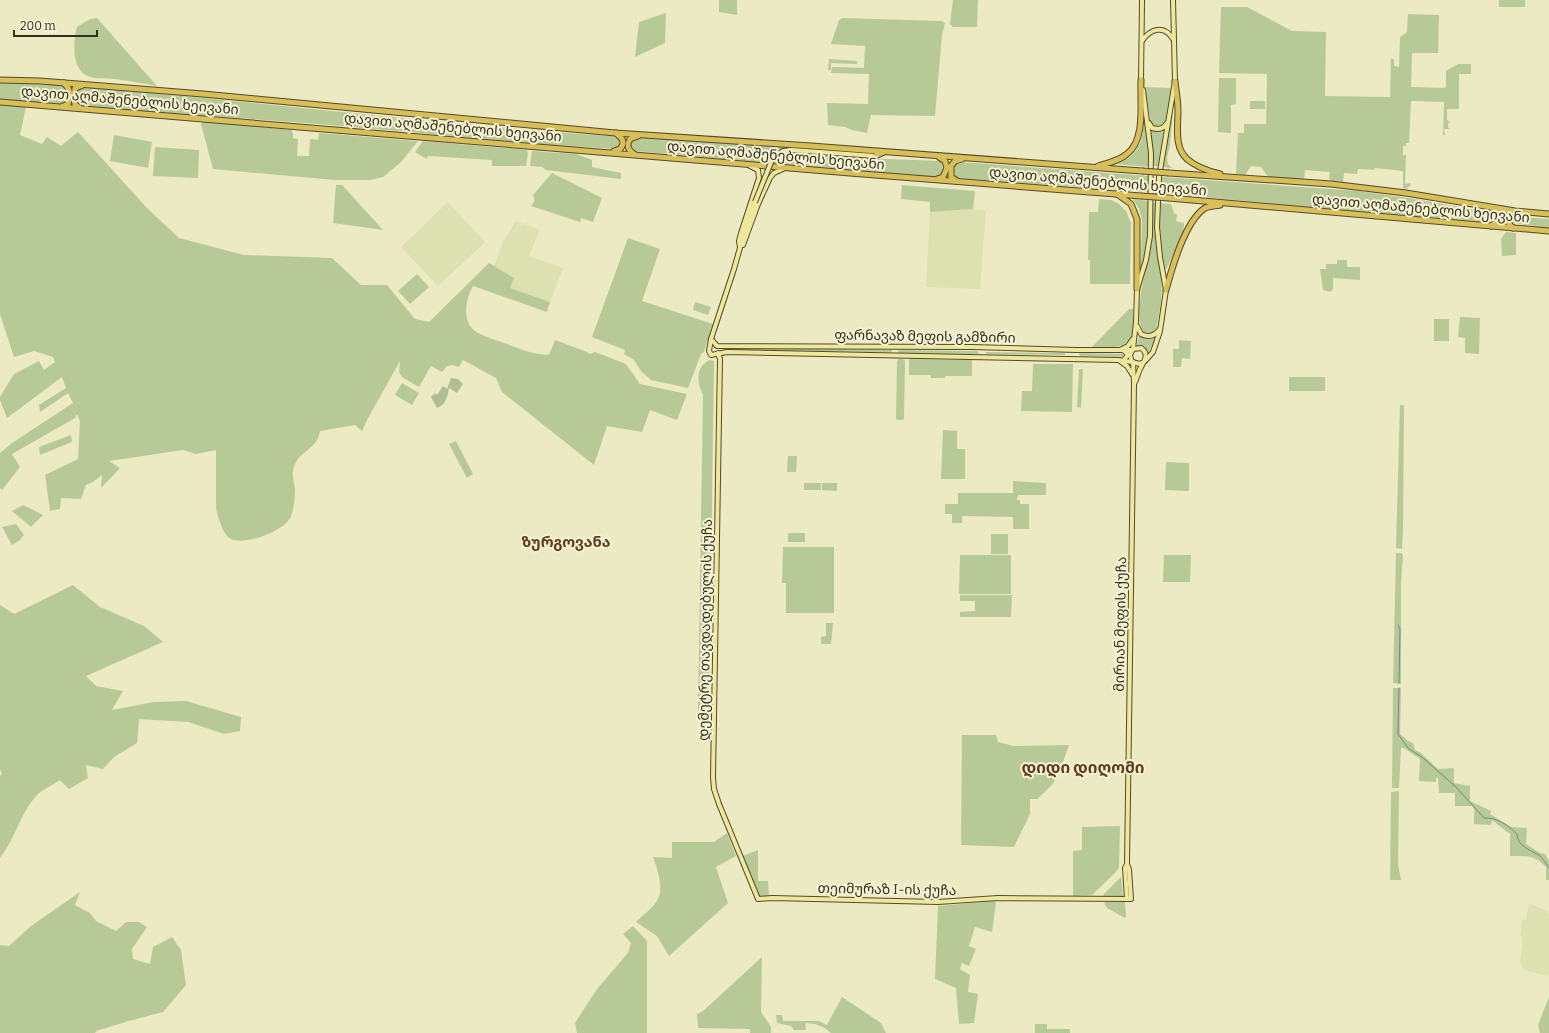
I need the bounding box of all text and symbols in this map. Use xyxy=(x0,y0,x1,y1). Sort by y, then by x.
scale bar xyxy=(14,12,97,38)
text: 200 m xyxy=(20,19,56,33)
street label: დავით აღმაშენებლის ხეივანი xyxy=(20,83,239,118)
street label: დავით აღმაშენებლის ხეივანი xyxy=(343,110,562,145)
street label: დავით აღმაშენებლის ხეივანი xyxy=(666,138,885,173)
street label: დავით აღმაშენებლის ხეივანი xyxy=(988,164,1207,199)
street label: დავით აღმაშენებლის ხეივანი xyxy=(1311,191,1530,226)
street label: ფარნავაზ მეფის გამზირი xyxy=(834,326,1016,347)
street label: დემეტრე თავდადებულის ქუჩა xyxy=(695,519,716,741)
district label: ზურგოვანა xyxy=(521,533,611,551)
street label: მირიან მეფის ქუჩა xyxy=(1111,556,1130,692)
district label: დიდი დიღომი xyxy=(1021,758,1145,778)
street label: თეიმურაზ I-ის ქუჩა xyxy=(817,880,957,899)

